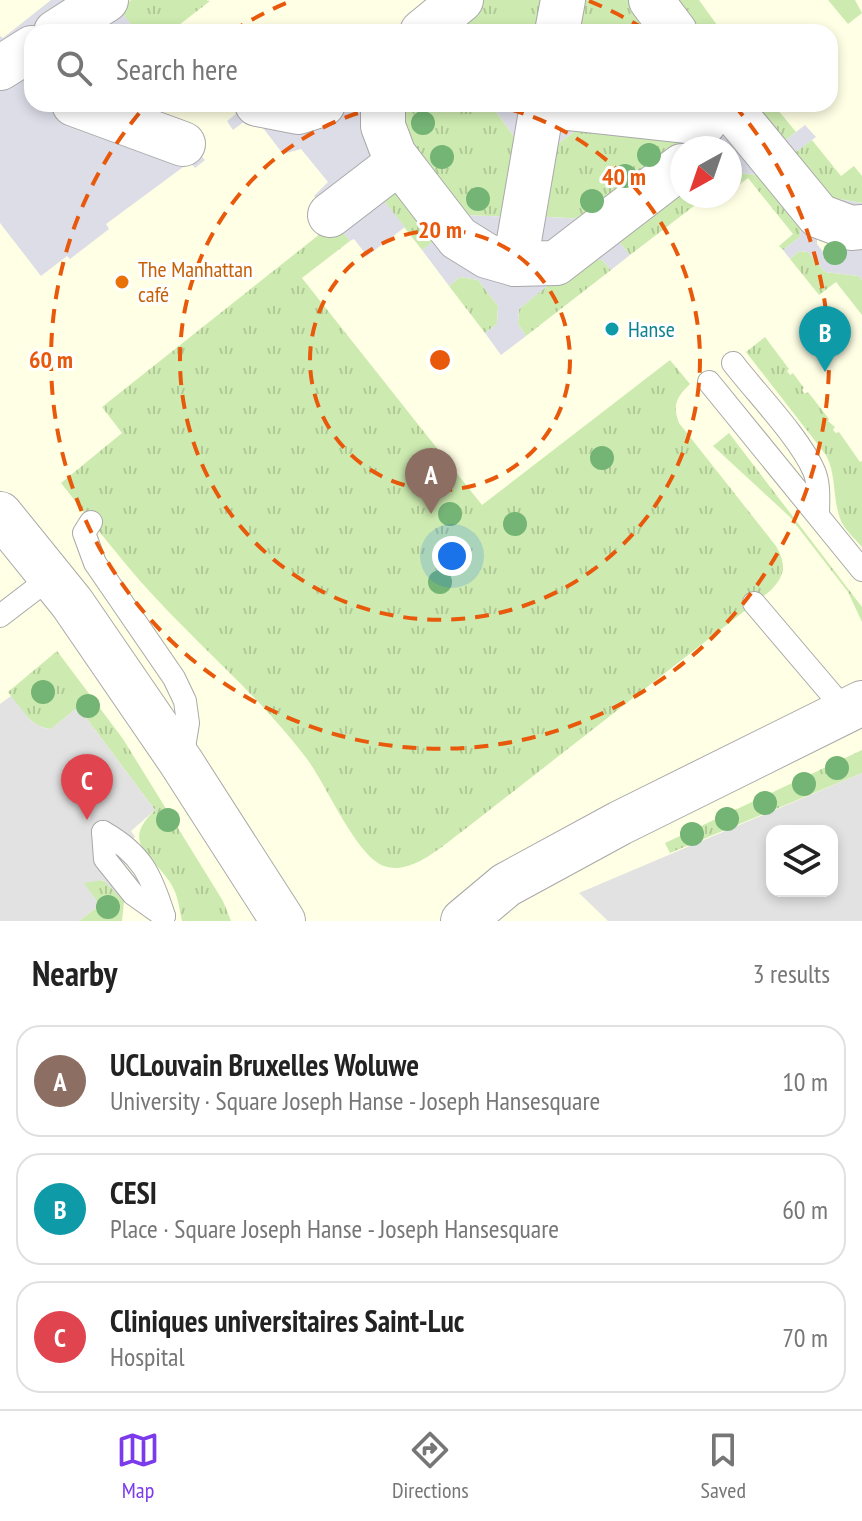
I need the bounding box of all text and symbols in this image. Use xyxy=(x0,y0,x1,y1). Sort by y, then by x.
search box xyxy=(24,24,838,112)
icon: search xyxy=(52,46,96,90)
text: Search here xyxy=(116,49,238,88)
north arrow xyxy=(670,136,742,208)
text: 40 m xyxy=(602,161,646,192)
text: 20 m xyxy=(418,214,462,245)
place label: The Manhattan café xyxy=(138,255,253,308)
marker: The Manhattan café xyxy=(113,273,131,291)
pin: B xyxy=(799,306,851,372)
place label: Hanse xyxy=(628,315,675,343)
marker: Hanse xyxy=(603,320,621,338)
text: 60 m xyxy=(29,344,73,375)
centre of rings xyxy=(426,346,454,374)
pin: A xyxy=(405,448,457,514)
your location xyxy=(432,536,472,576)
pin: C xyxy=(61,754,113,820)
map controls xyxy=(766,825,838,897)
button: layers xyxy=(766,825,838,897)
text: Nearby xyxy=(32,951,117,995)
text: 3 results xyxy=(753,957,830,990)
text: UCLouvain Bruxelles Woluwe xyxy=(110,1045,419,1084)
text: A xyxy=(53,1065,67,1098)
text: 10 m xyxy=(782,1065,828,1098)
text: University · Square Joseph Hanse - Joseph Hansesquare xyxy=(110,1084,600,1117)
text: CESI xyxy=(110,1173,157,1212)
text: B xyxy=(54,1193,66,1226)
text: 60 m xyxy=(782,1193,828,1226)
text: Place · Square Joseph Hanse - Joseph Hansesquare xyxy=(110,1212,559,1245)
text: Cliniques universitaires Saint-Luc xyxy=(110,1301,464,1340)
text: C xyxy=(54,1321,66,1354)
text: 70 m xyxy=(782,1321,828,1354)
text: Hospital xyxy=(110,1340,185,1373)
tab: Map xyxy=(116,1428,160,1504)
tab: Directions xyxy=(392,1428,469,1504)
tab: Saved xyxy=(701,1428,746,1504)

